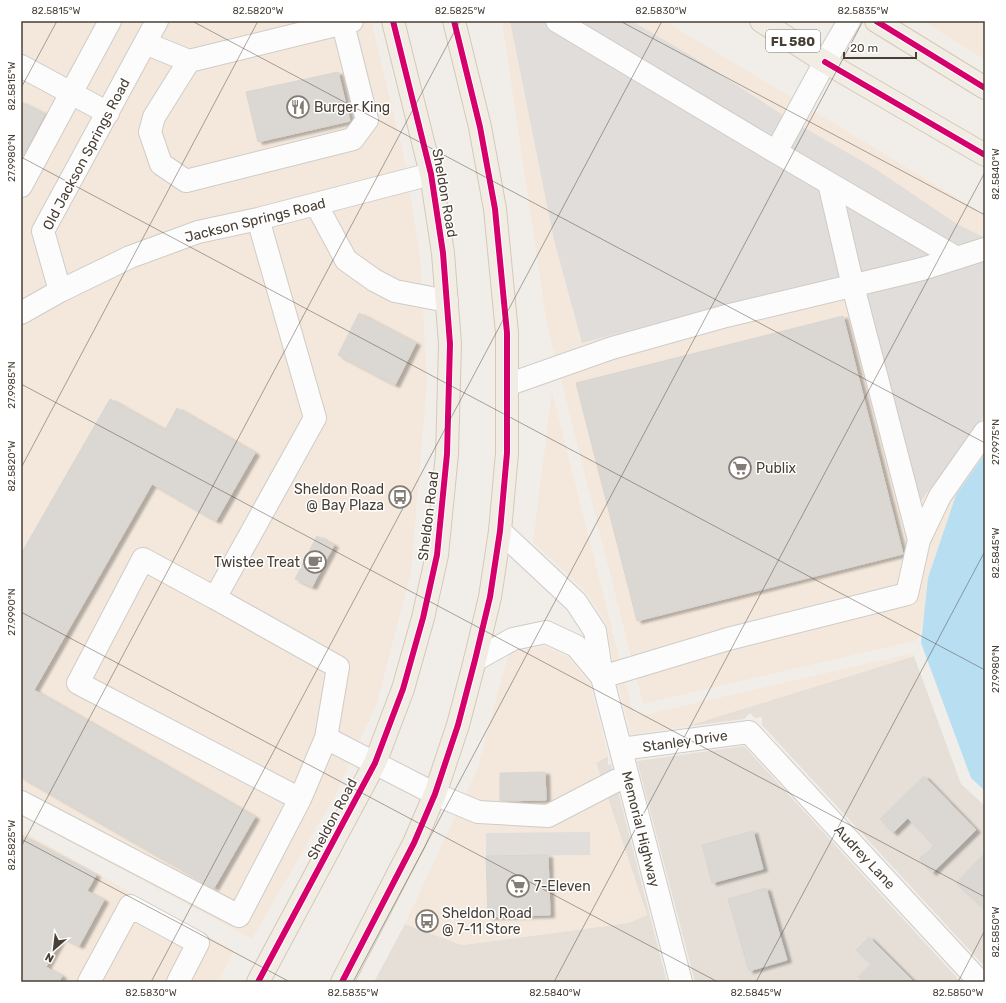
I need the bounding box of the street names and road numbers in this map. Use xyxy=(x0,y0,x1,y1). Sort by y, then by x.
road number: FL 580 xyxy=(766,30,820,52)
street label: Old Jackson Springs Road xyxy=(39,75,134,233)
street label: Sheldon Road xyxy=(428,147,461,239)
street label: Jackson Springs Road xyxy=(183,195,327,246)
street label: Sheldon Road xyxy=(415,470,442,562)
street label: Stanley Drive xyxy=(641,727,729,756)
street label: Memorial Highway xyxy=(618,769,663,889)
street label: Sheldon Road xyxy=(304,776,361,863)
street label: Audrey Lane xyxy=(831,822,899,893)

